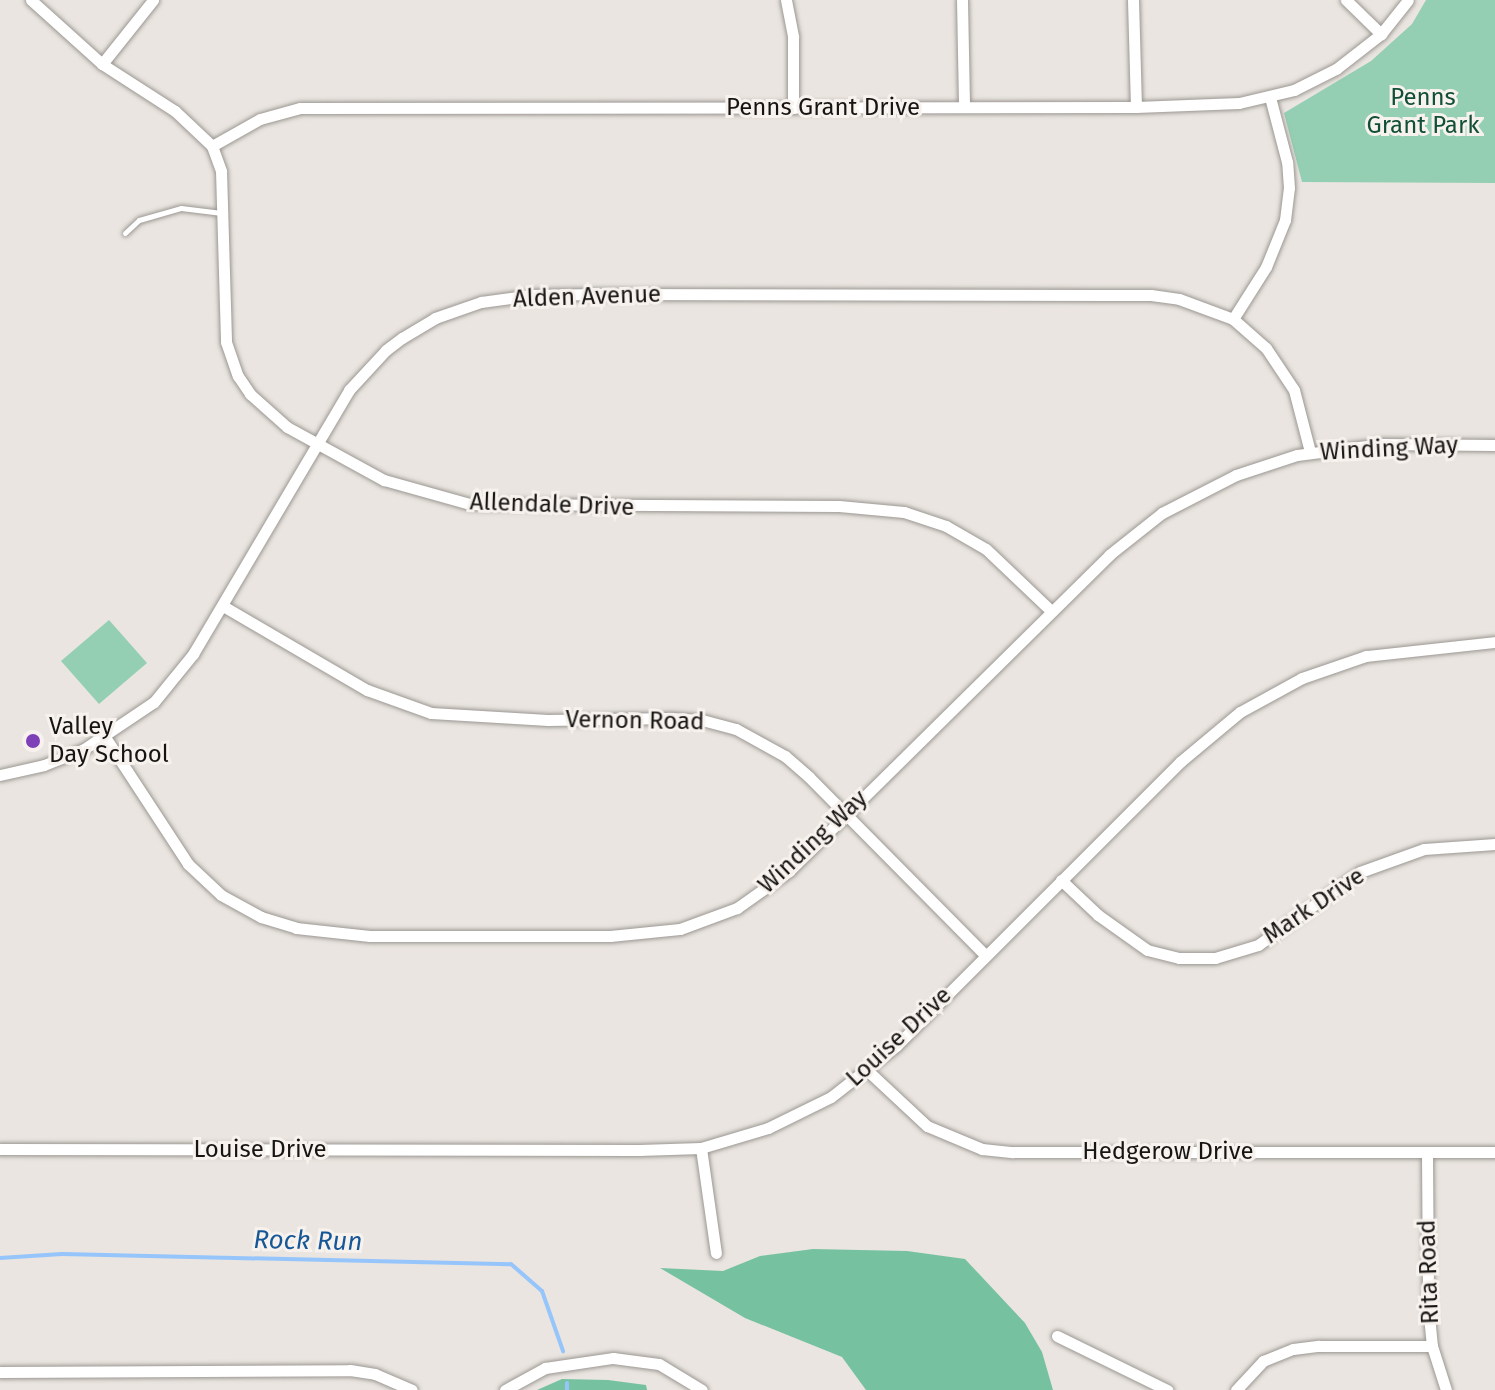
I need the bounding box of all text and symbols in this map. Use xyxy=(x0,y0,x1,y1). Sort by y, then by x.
park label: Penns Grant Park xyxy=(1367,84,1479,140)
street label: Penns Grant Drive xyxy=(726,94,920,122)
street label: Alden Avenue xyxy=(512,280,662,314)
street label: Winding Way xyxy=(1319,431,1459,467)
street label: Allendale Drive xyxy=(469,488,635,522)
street label: Vernon Road xyxy=(565,705,705,737)
place label: Valley Day School xyxy=(49,713,169,769)
marker: Valley Day School xyxy=(24,732,42,750)
street label: Winding Way xyxy=(753,784,873,900)
street label: Mark Drive xyxy=(1258,862,1370,950)
street label: Louise Drive xyxy=(841,981,957,1093)
street label: Louise Drive xyxy=(193,1136,327,1164)
street label: Hedgerow Drive xyxy=(1082,1138,1254,1166)
street label: Rita Road xyxy=(1413,1219,1445,1325)
water label: Rock Run xyxy=(253,1224,363,1258)

